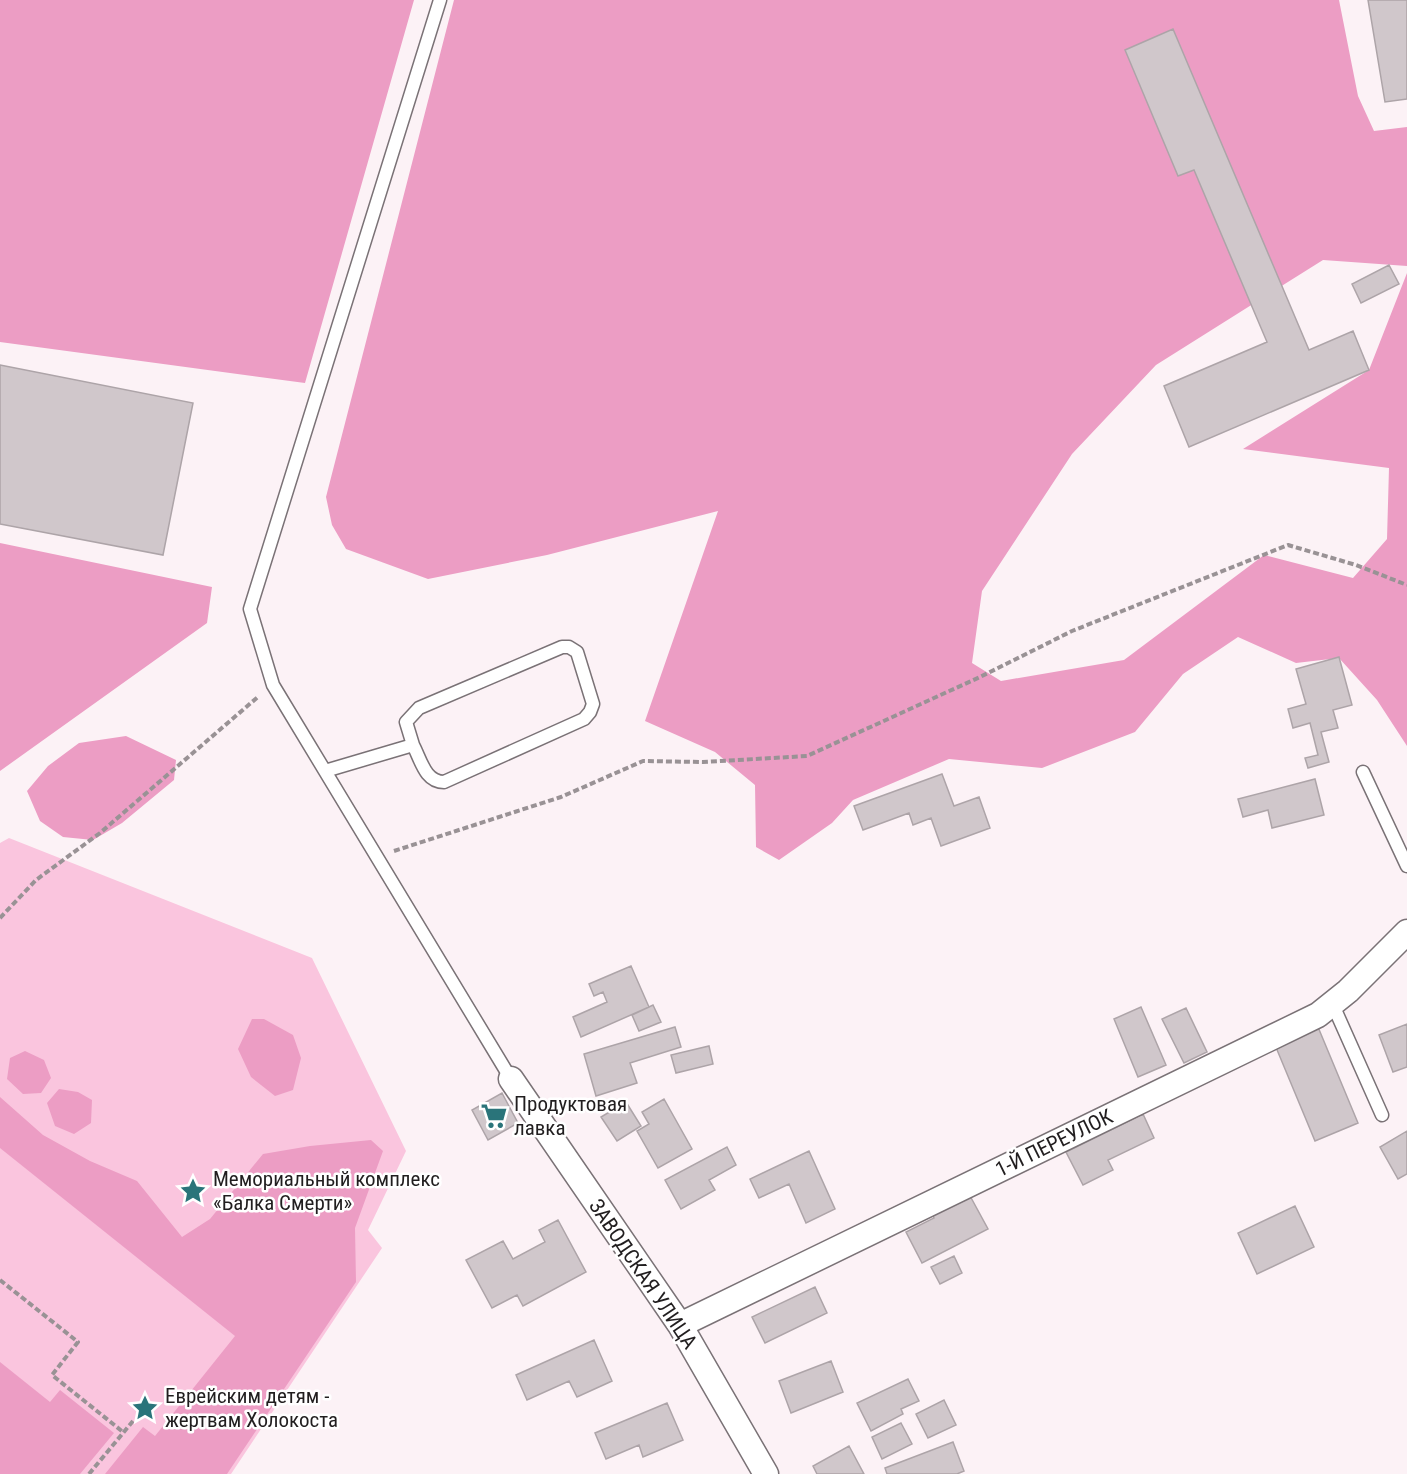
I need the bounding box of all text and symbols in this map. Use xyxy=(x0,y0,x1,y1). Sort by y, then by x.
place label: Продуктовая лавка xyxy=(514,1092,627,1140)
supermarket icon: Продуктовая лавка xyxy=(479,1101,509,1131)
street label: 1-Й ПЕРЕУЛОК xyxy=(992,1104,1117,1182)
place label: Мемориальный комплекс «Балка Смерти» xyxy=(213,1167,440,1215)
place icon: Мемориальный комплекс «Балка Смерти» xyxy=(178,1176,208,1206)
street label: ЗАВОДСКАЯ УЛИЦА xyxy=(584,1195,702,1353)
place label: Еврейским детям - жертвам Холокоста xyxy=(165,1384,338,1432)
place icon: Еврейским детям - жертвам Холокоста xyxy=(130,1393,160,1423)

